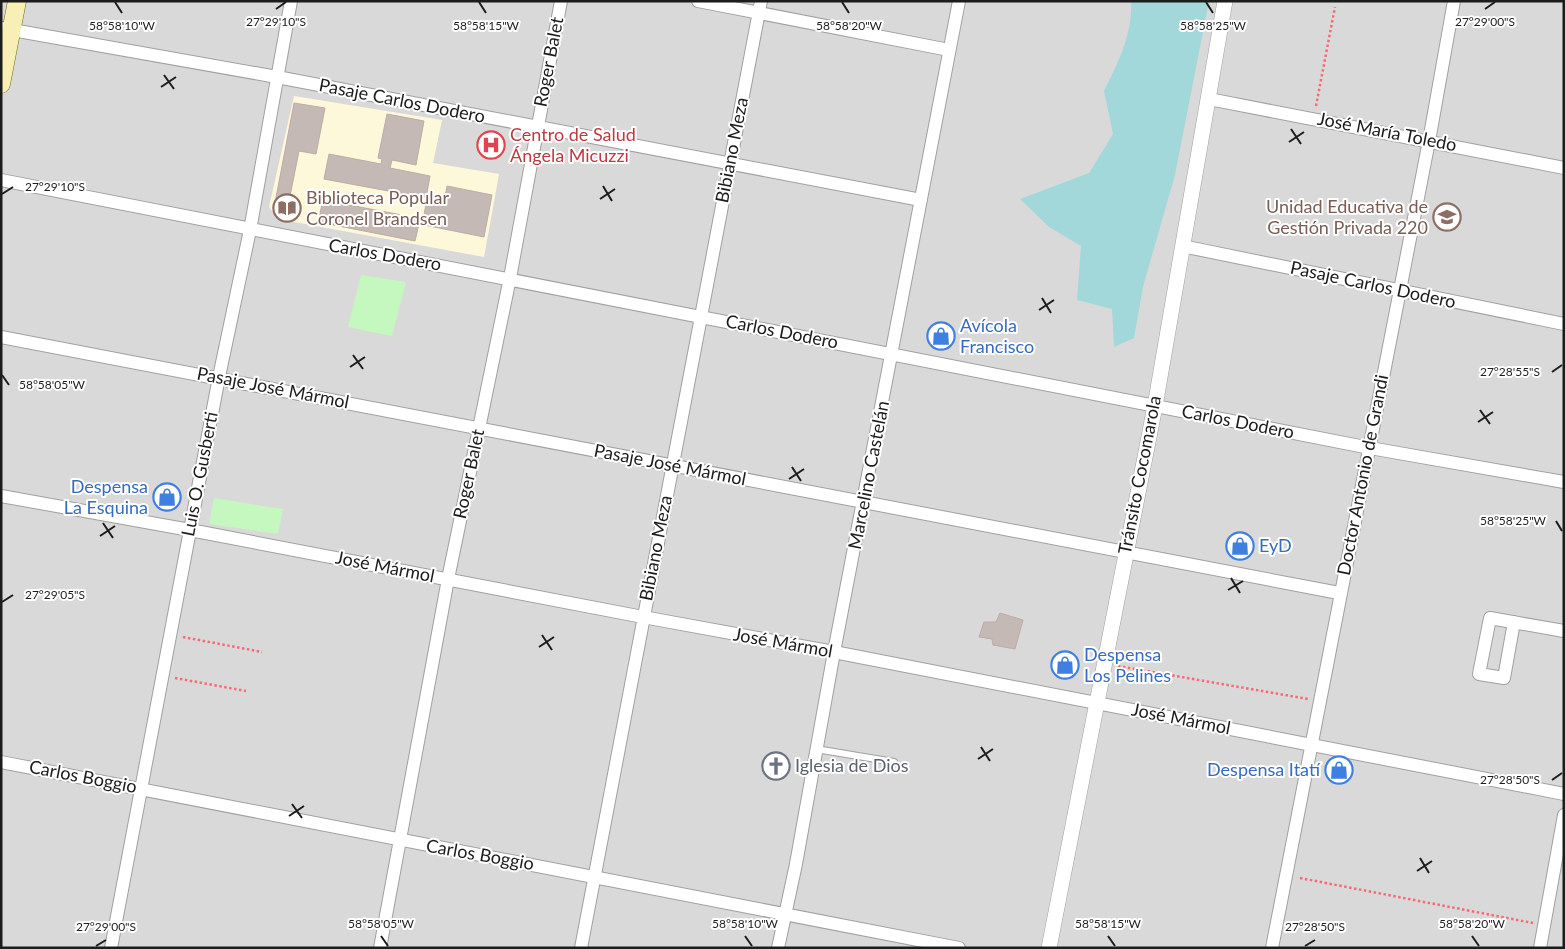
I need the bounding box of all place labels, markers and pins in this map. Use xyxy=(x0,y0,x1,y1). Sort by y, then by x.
place label: Centro de Salud Ángela Micuzzi xyxy=(510,123,636,166)
hospital icon: Centro de Salud Ángela Micuzzi xyxy=(476,130,506,160)
place label: Biblioteca Popular Coronel Brandsen xyxy=(306,186,449,229)
library icon: Biblioteca Popular Coronel Brandsen xyxy=(272,193,302,223)
place label: Unidad Educativa de Gestión Privada 220 xyxy=(1266,195,1428,238)
school or university icon: Unidad Educativa de Gestión Privada 220 xyxy=(1432,202,1462,232)
place label: Avícola Francisco xyxy=(960,314,1034,357)
shop icon: Avícola Francisco xyxy=(926,321,956,351)
place label: Despensa La Esquina xyxy=(64,475,148,518)
shop icon: Despensa La Esquina xyxy=(152,482,182,512)
shop icon: EyD xyxy=(1225,531,1255,561)
place label: EyD xyxy=(1259,534,1292,556)
place label: Despensa Los Pelines xyxy=(1084,643,1171,686)
shop icon: Despensa Los Pelines xyxy=(1050,650,1080,680)
church icon: Iglesia de Dios xyxy=(761,751,791,781)
place label: Iglesia de Dios xyxy=(795,754,909,776)
shop icon: Despensa Itatí xyxy=(1324,755,1354,785)
place label: Despensa Itatí xyxy=(1207,758,1321,780)

